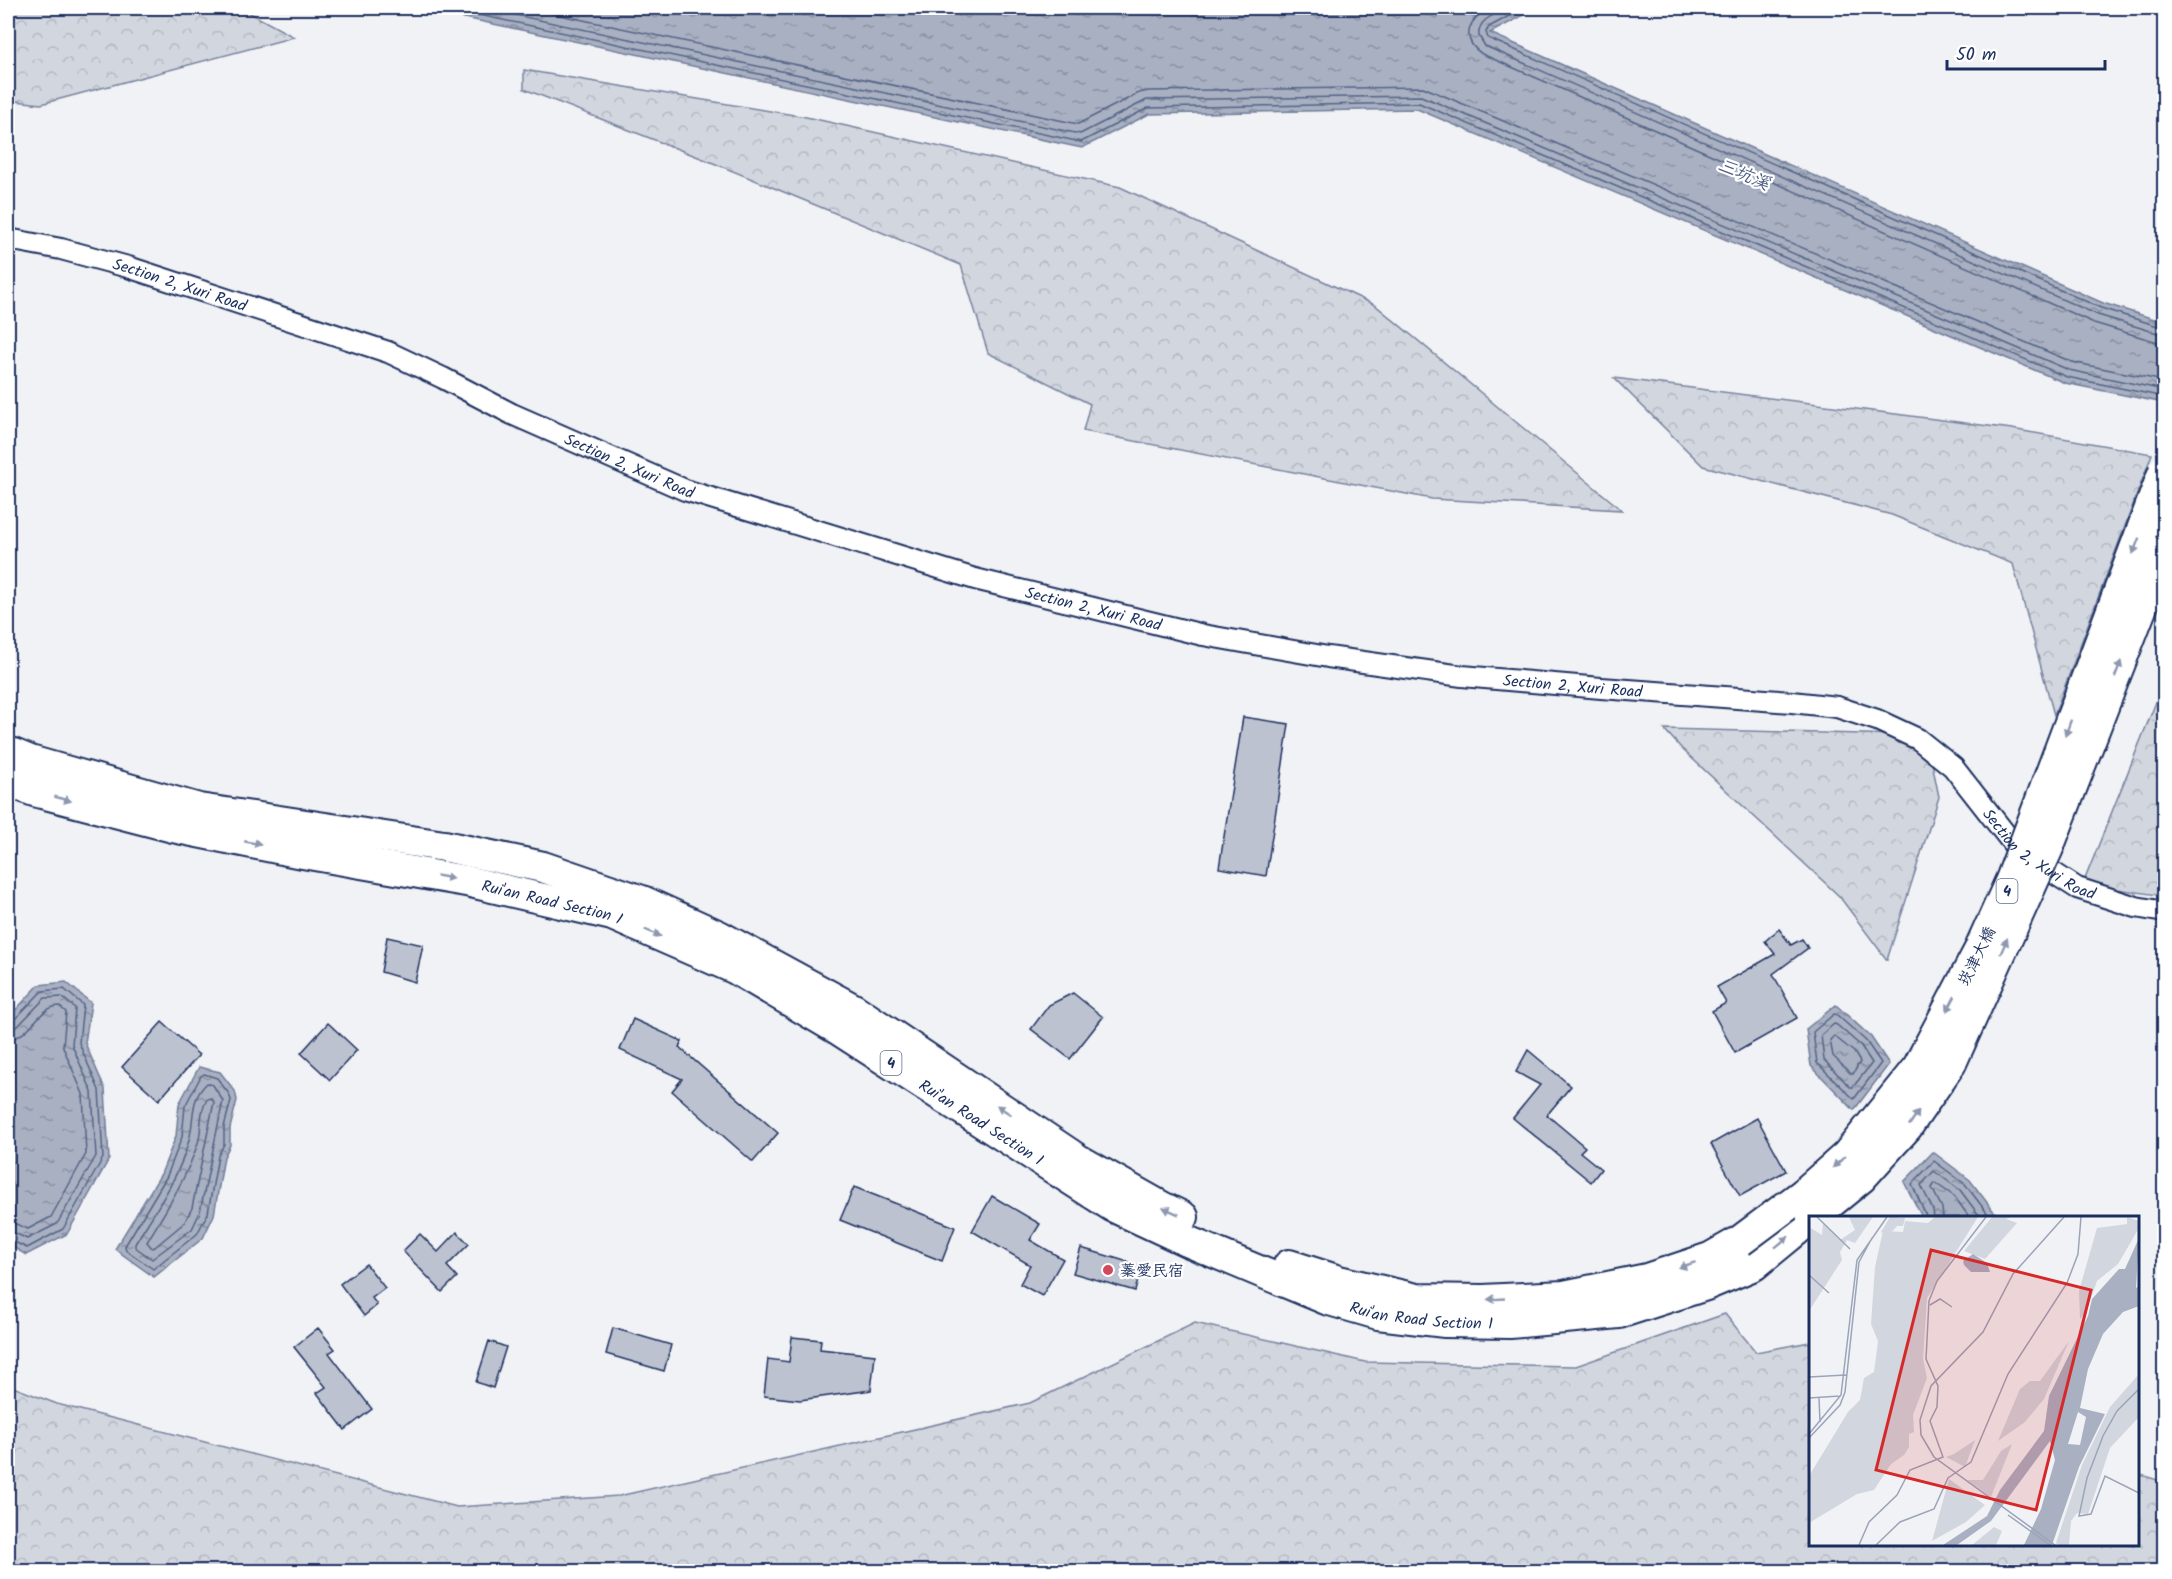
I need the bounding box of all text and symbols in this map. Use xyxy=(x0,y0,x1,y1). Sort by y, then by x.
scale bar xyxy=(1947,33,2104,71)
text: 50 m xyxy=(1956,41,1996,70)
water label: 三坑溪 xyxy=(1713,151,1775,200)
street label: Section 2, Xuri Road xyxy=(110,252,251,319)
street label: Section 2, Xuri Road xyxy=(560,428,698,506)
one-way arrow xyxy=(2131,537,2141,555)
street label: Section 2, Xuri Road xyxy=(1022,581,1165,639)
one-way arrow xyxy=(2113,659,2123,677)
street label: Section 2, Xuri Road xyxy=(1502,669,1644,705)
one-way arrow xyxy=(2062,720,2072,738)
one-way arrow xyxy=(54,794,72,804)
street label: Section 2, Xuri Road xyxy=(1976,803,2099,907)
one-way arrow xyxy=(244,839,263,848)
one-way arrow xyxy=(436,873,455,882)
street label: Rui'an Road Section 1 xyxy=(479,874,626,932)
road number: 4 xyxy=(1996,879,2018,903)
street label: 崁津大橋 xyxy=(1952,922,2003,991)
one-way arrow xyxy=(644,929,662,938)
one-way arrow xyxy=(2000,938,2009,955)
one-way arrow xyxy=(1946,996,1956,1013)
road number: 4 xyxy=(880,1051,902,1075)
street label: Rui'an Road Section 1 xyxy=(913,1074,1048,1173)
one-way arrow xyxy=(997,1104,1013,1116)
one-way arrow xyxy=(1908,1110,1919,1126)
one-way arrow xyxy=(1832,1155,1847,1168)
one-way arrow xyxy=(1161,1206,1179,1216)
inset map xyxy=(1809,1216,2139,1546)
one-way arrow xyxy=(1774,1236,1789,1249)
place label: 蓁愛民宿 xyxy=(1120,1259,1184,1284)
one-way arrow xyxy=(1678,1261,1696,1271)
marker: 蓁愛民宿 xyxy=(1101,1263,1115,1277)
street label: Rui'an Road Section 1 xyxy=(1347,1295,1493,1337)
one-way arrow xyxy=(1487,1295,1506,1304)

